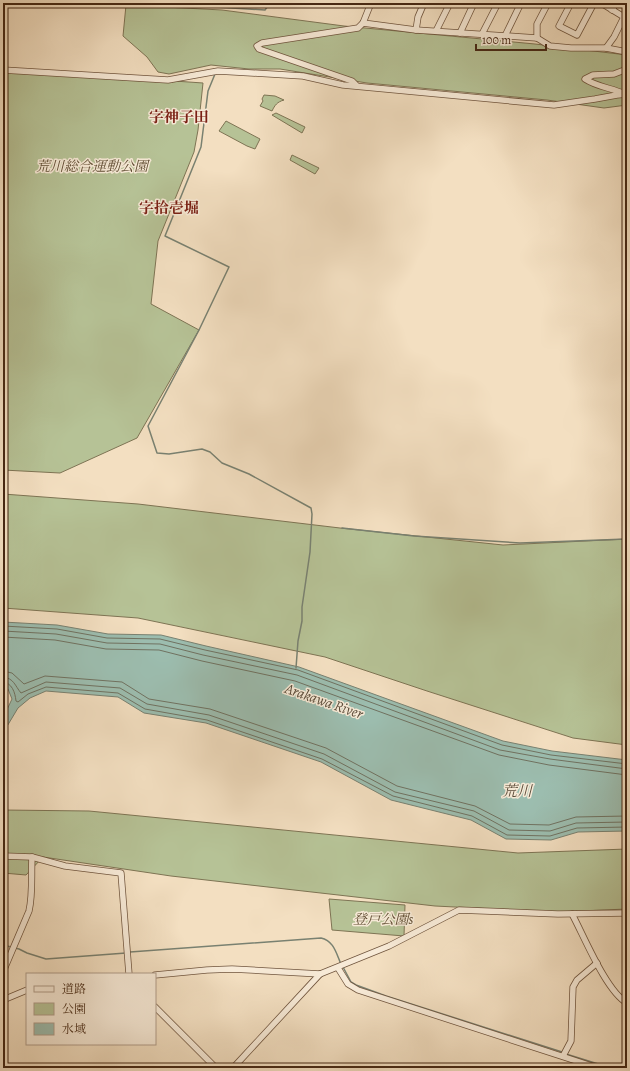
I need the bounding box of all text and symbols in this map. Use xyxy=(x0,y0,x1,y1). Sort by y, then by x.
scale bar xyxy=(476,26,546,52)
text: 100 m xyxy=(482,32,511,48)
district label: 字神子田 xyxy=(149,107,209,127)
park label: 荒川総合運動公園 xyxy=(36,157,150,176)
district label: 字拾壱堀 xyxy=(139,198,199,218)
water label: Arakawa River xyxy=(281,678,366,724)
water label: 荒川 xyxy=(502,781,534,801)
park label: 登戸公園s xyxy=(353,910,414,929)
legend xyxy=(26,973,156,1045)
text: 道路 xyxy=(62,981,86,997)
text: 公園 xyxy=(62,1001,86,1017)
text: 水域 xyxy=(62,1021,86,1037)

